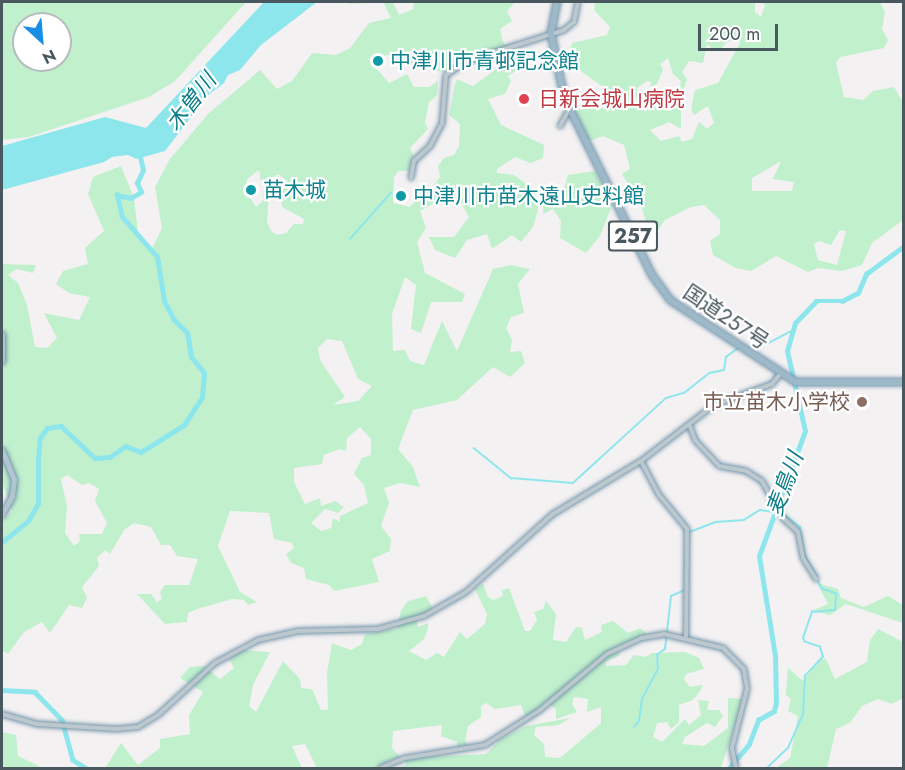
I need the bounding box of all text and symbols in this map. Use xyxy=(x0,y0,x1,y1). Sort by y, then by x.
north arrow xyxy=(12,12,72,72)
scale bar xyxy=(701,12,780,50)
text: 200 m xyxy=(709,21,760,47)
text: N xyxy=(38,44,60,70)
place label: 中津川市青邨記念館 xyxy=(390,48,579,74)
marker: 中津川市青邨記念館 xyxy=(371,54,385,68)
water label: 木曽川 xyxy=(160,68,222,136)
place label: 日新会城山病院 xyxy=(538,86,685,112)
marker: 日新会城山病院 xyxy=(515,90,533,108)
place label: 苗木城 xyxy=(263,177,326,203)
marker: 苗木城 xyxy=(244,183,258,197)
place label: 中津川市苗木遠山史料館 xyxy=(413,183,644,209)
marker: 中津川市苗木遠山史料館 xyxy=(394,189,408,203)
road number: 257 xyxy=(608,219,658,253)
street label: 国道257号 xyxy=(678,279,774,355)
place label: 市立苗木小学校 xyxy=(703,389,850,415)
marker: 市立苗木小学校 xyxy=(855,395,869,409)
water label: 麦鳥川 xyxy=(761,448,809,520)

